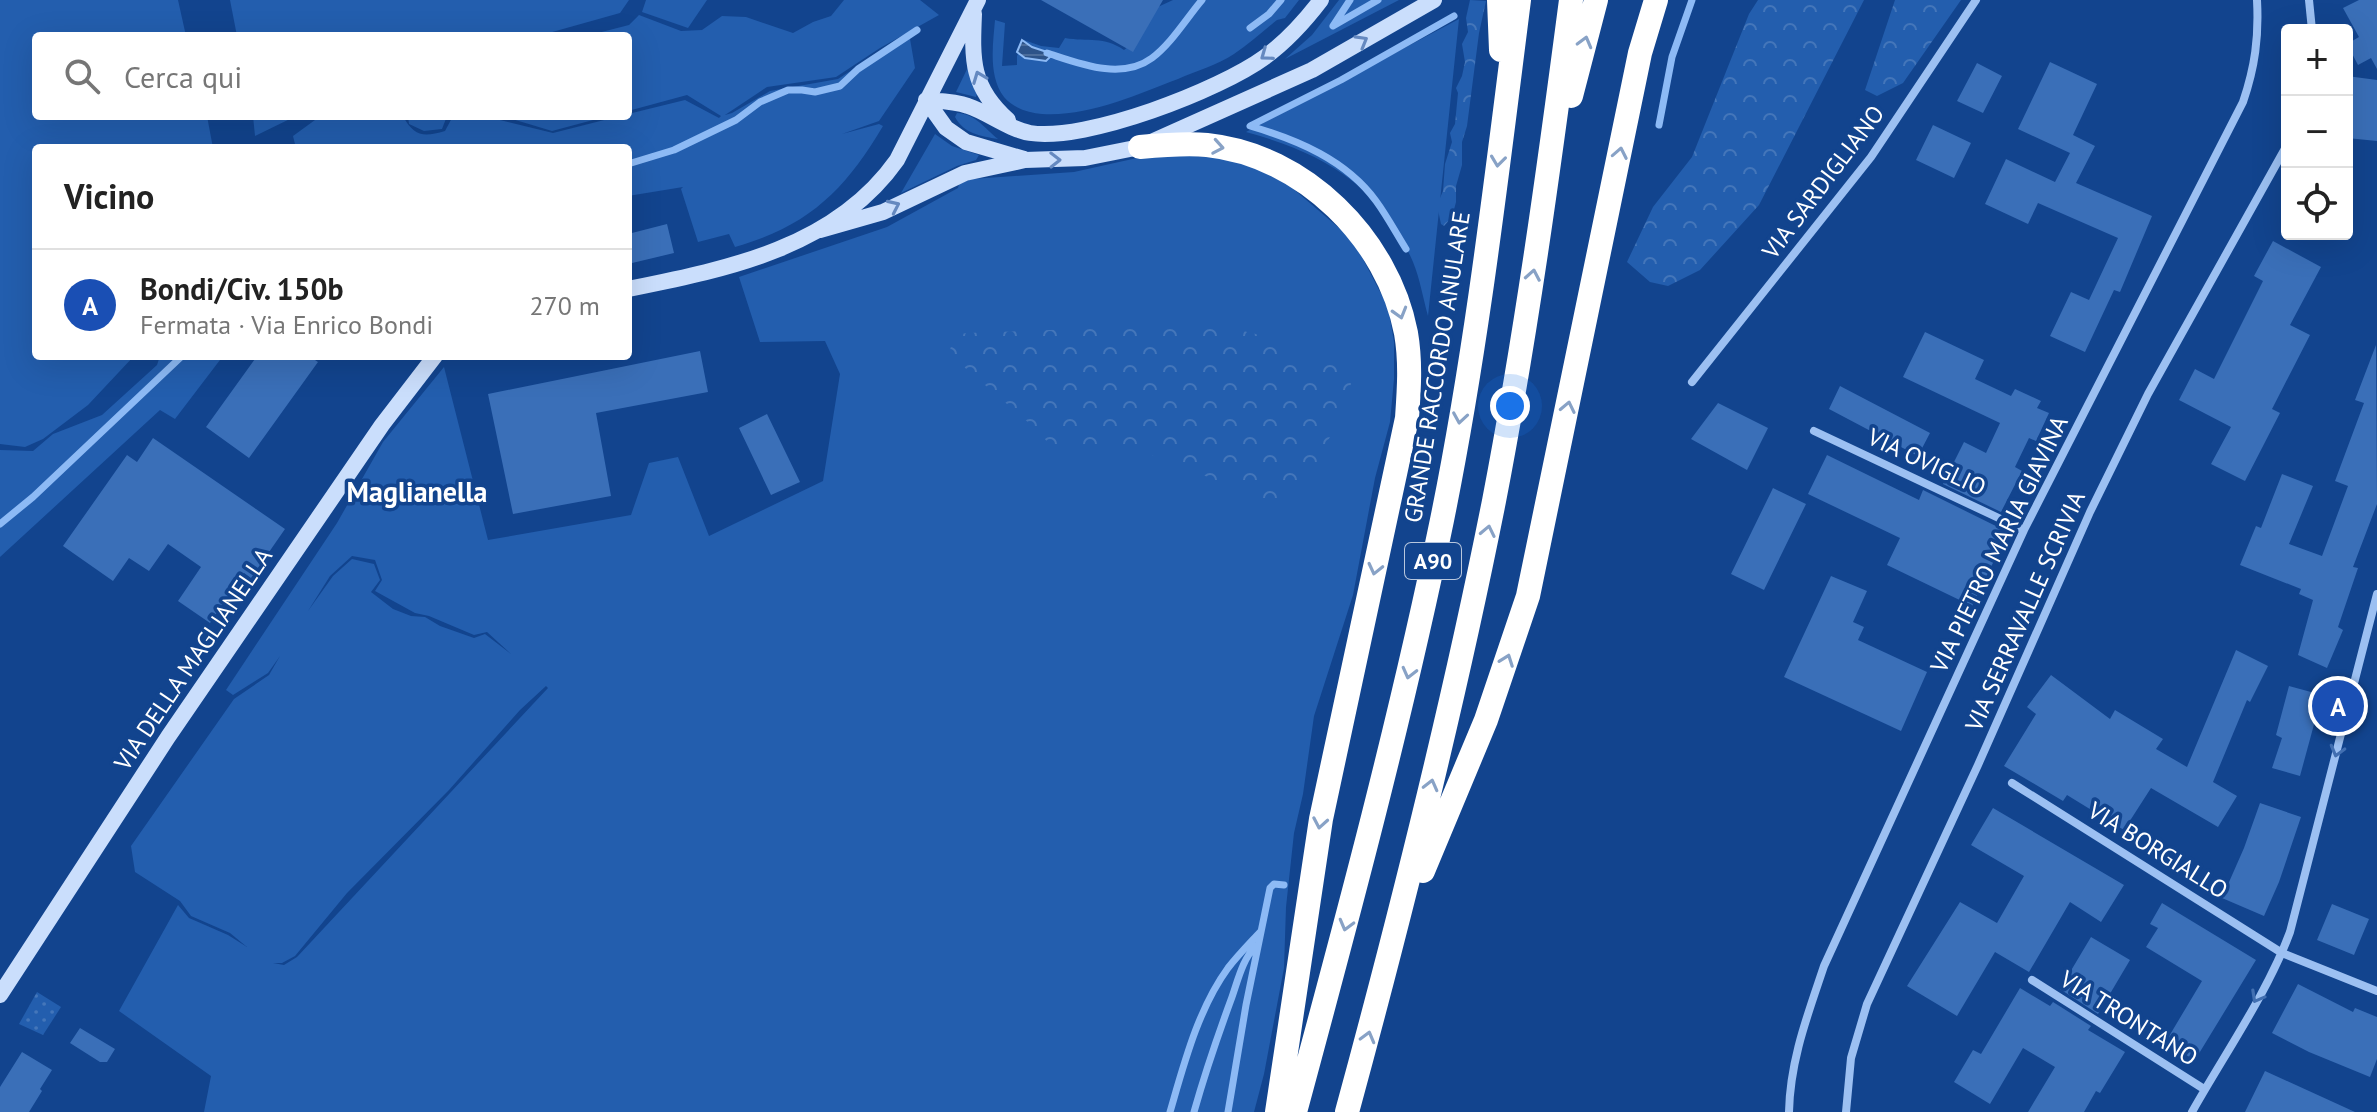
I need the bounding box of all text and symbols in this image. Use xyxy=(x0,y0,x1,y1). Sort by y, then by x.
map controls xyxy=(2281,24,2353,240)
button: + xyxy=(2281,24,2353,96)
search box xyxy=(32,32,632,120)
one-way arrow xyxy=(1353,35,1368,51)
one-way arrow xyxy=(1576,36,1593,49)
one-way arrow xyxy=(1261,46,1275,60)
icon: search xyxy=(60,54,104,98)
text: Cerca qui xyxy=(124,57,242,96)
one-way arrow xyxy=(972,71,989,85)
button: − xyxy=(2281,96,2353,168)
street label: VIA SARDIGLIANO xyxy=(1754,99,1891,266)
one-way arrow xyxy=(1211,138,1225,155)
one-way arrow xyxy=(1610,146,1627,159)
one-way arrow xyxy=(1049,151,1062,169)
one-way arrow xyxy=(1490,154,1507,168)
button: locate xyxy=(2281,168,2353,240)
text: Vicino xyxy=(64,174,154,218)
one-way arrow xyxy=(886,200,901,216)
street label: GRANDE RACCORDO ANULARE xyxy=(1397,209,1477,525)
one-way arrow xyxy=(1523,268,1540,282)
text: Bondi/Civ. 150b xyxy=(140,269,344,308)
text: A xyxy=(82,289,98,322)
text: 270 m xyxy=(529,289,600,322)
one-way arrow xyxy=(1391,306,1407,319)
text: Fermata · Via Enrico Bondi xyxy=(140,308,433,341)
your location xyxy=(1490,386,1530,426)
one-way arrow xyxy=(1559,401,1576,415)
one-way arrow xyxy=(1452,411,1469,425)
street label: VIA PIETRO MARIA GIAVINA xyxy=(1923,411,2075,678)
street label: VIA OVIGLIO xyxy=(1862,421,1991,503)
district label: Maglianella xyxy=(347,473,487,510)
street label: VIA SERRAVALLE SCRIVIA xyxy=(1958,486,2092,737)
one-way arrow xyxy=(1478,524,1495,537)
street label: VIA DELLA MAGLIANELLA xyxy=(106,542,279,777)
road number: A90 xyxy=(1405,543,1461,579)
one-way arrow xyxy=(1367,561,1384,575)
one-way arrow xyxy=(1498,654,1514,668)
one-way arrow xyxy=(1401,665,1418,679)
pin: A xyxy=(2312,676,2364,736)
one-way arrow xyxy=(2330,744,2347,758)
one-way arrow xyxy=(1422,778,1439,792)
street label: VIA BORGIALLO xyxy=(2081,794,2234,905)
one-way arrow xyxy=(1313,816,1330,830)
one-way arrow xyxy=(1338,917,1355,931)
street label: VIA TRONTANO xyxy=(2053,963,2204,1073)
one-way arrow xyxy=(2252,989,2267,1004)
one-way arrow xyxy=(1358,1030,1375,1044)

